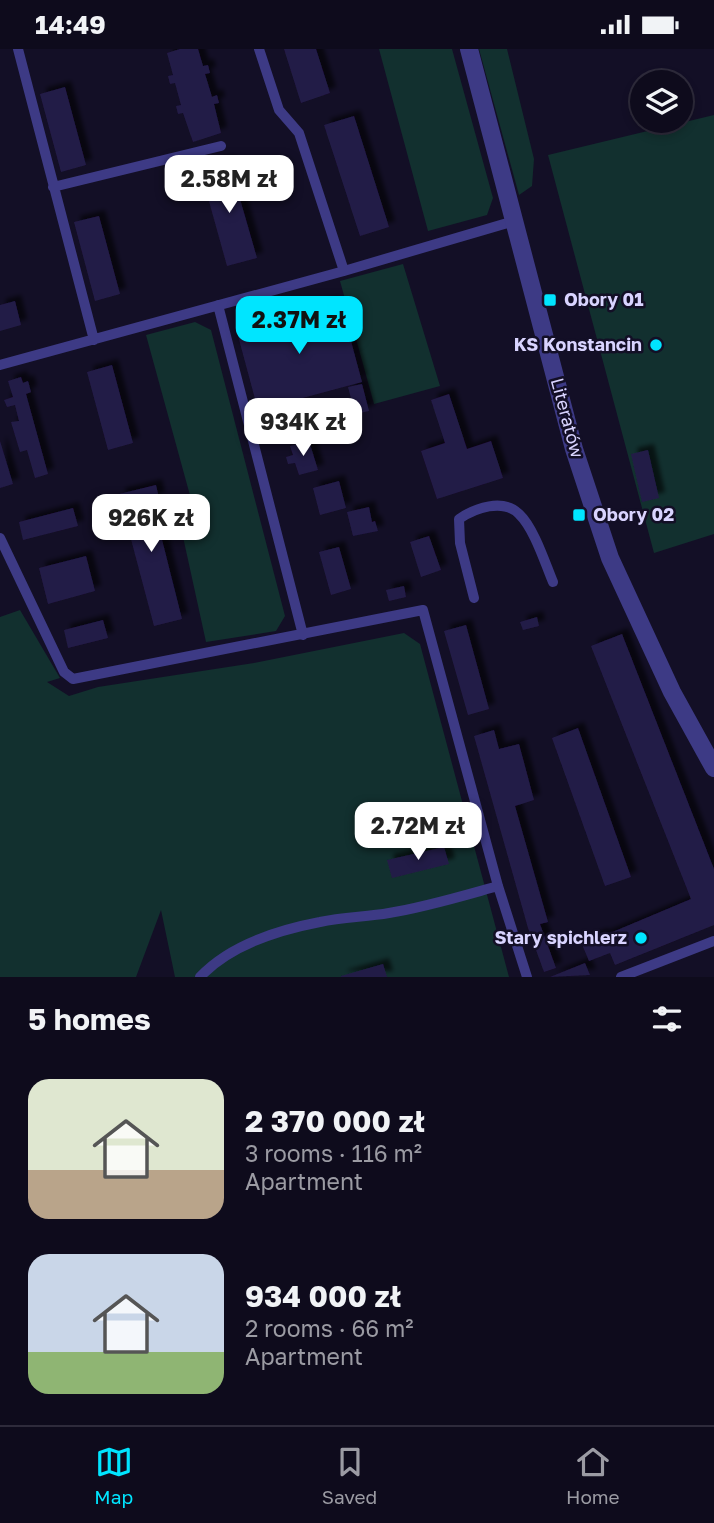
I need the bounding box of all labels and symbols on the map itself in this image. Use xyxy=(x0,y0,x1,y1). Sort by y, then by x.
pin: 2.58M zł xyxy=(157,155,301,215)
place label: Obory 01 xyxy=(564,288,643,310)
marker: Obory 01 xyxy=(542,292,558,308)
pin: 2.37M zł xyxy=(227,296,371,356)
place label: KS Konstancin xyxy=(514,333,642,355)
marker: KS Konstancin xyxy=(648,337,664,353)
street label: Literatów xyxy=(547,375,589,461)
pin: 934K zł xyxy=(238,399,368,458)
pin: 926K zł xyxy=(86,495,216,554)
place label: Obory 02 xyxy=(593,503,674,525)
marker: Obory 02 xyxy=(571,507,587,523)
pin: 2.72M zł xyxy=(346,803,490,862)
place label: Stary spichlerz xyxy=(494,926,627,948)
marker: Stary spichlerz xyxy=(633,930,649,946)

